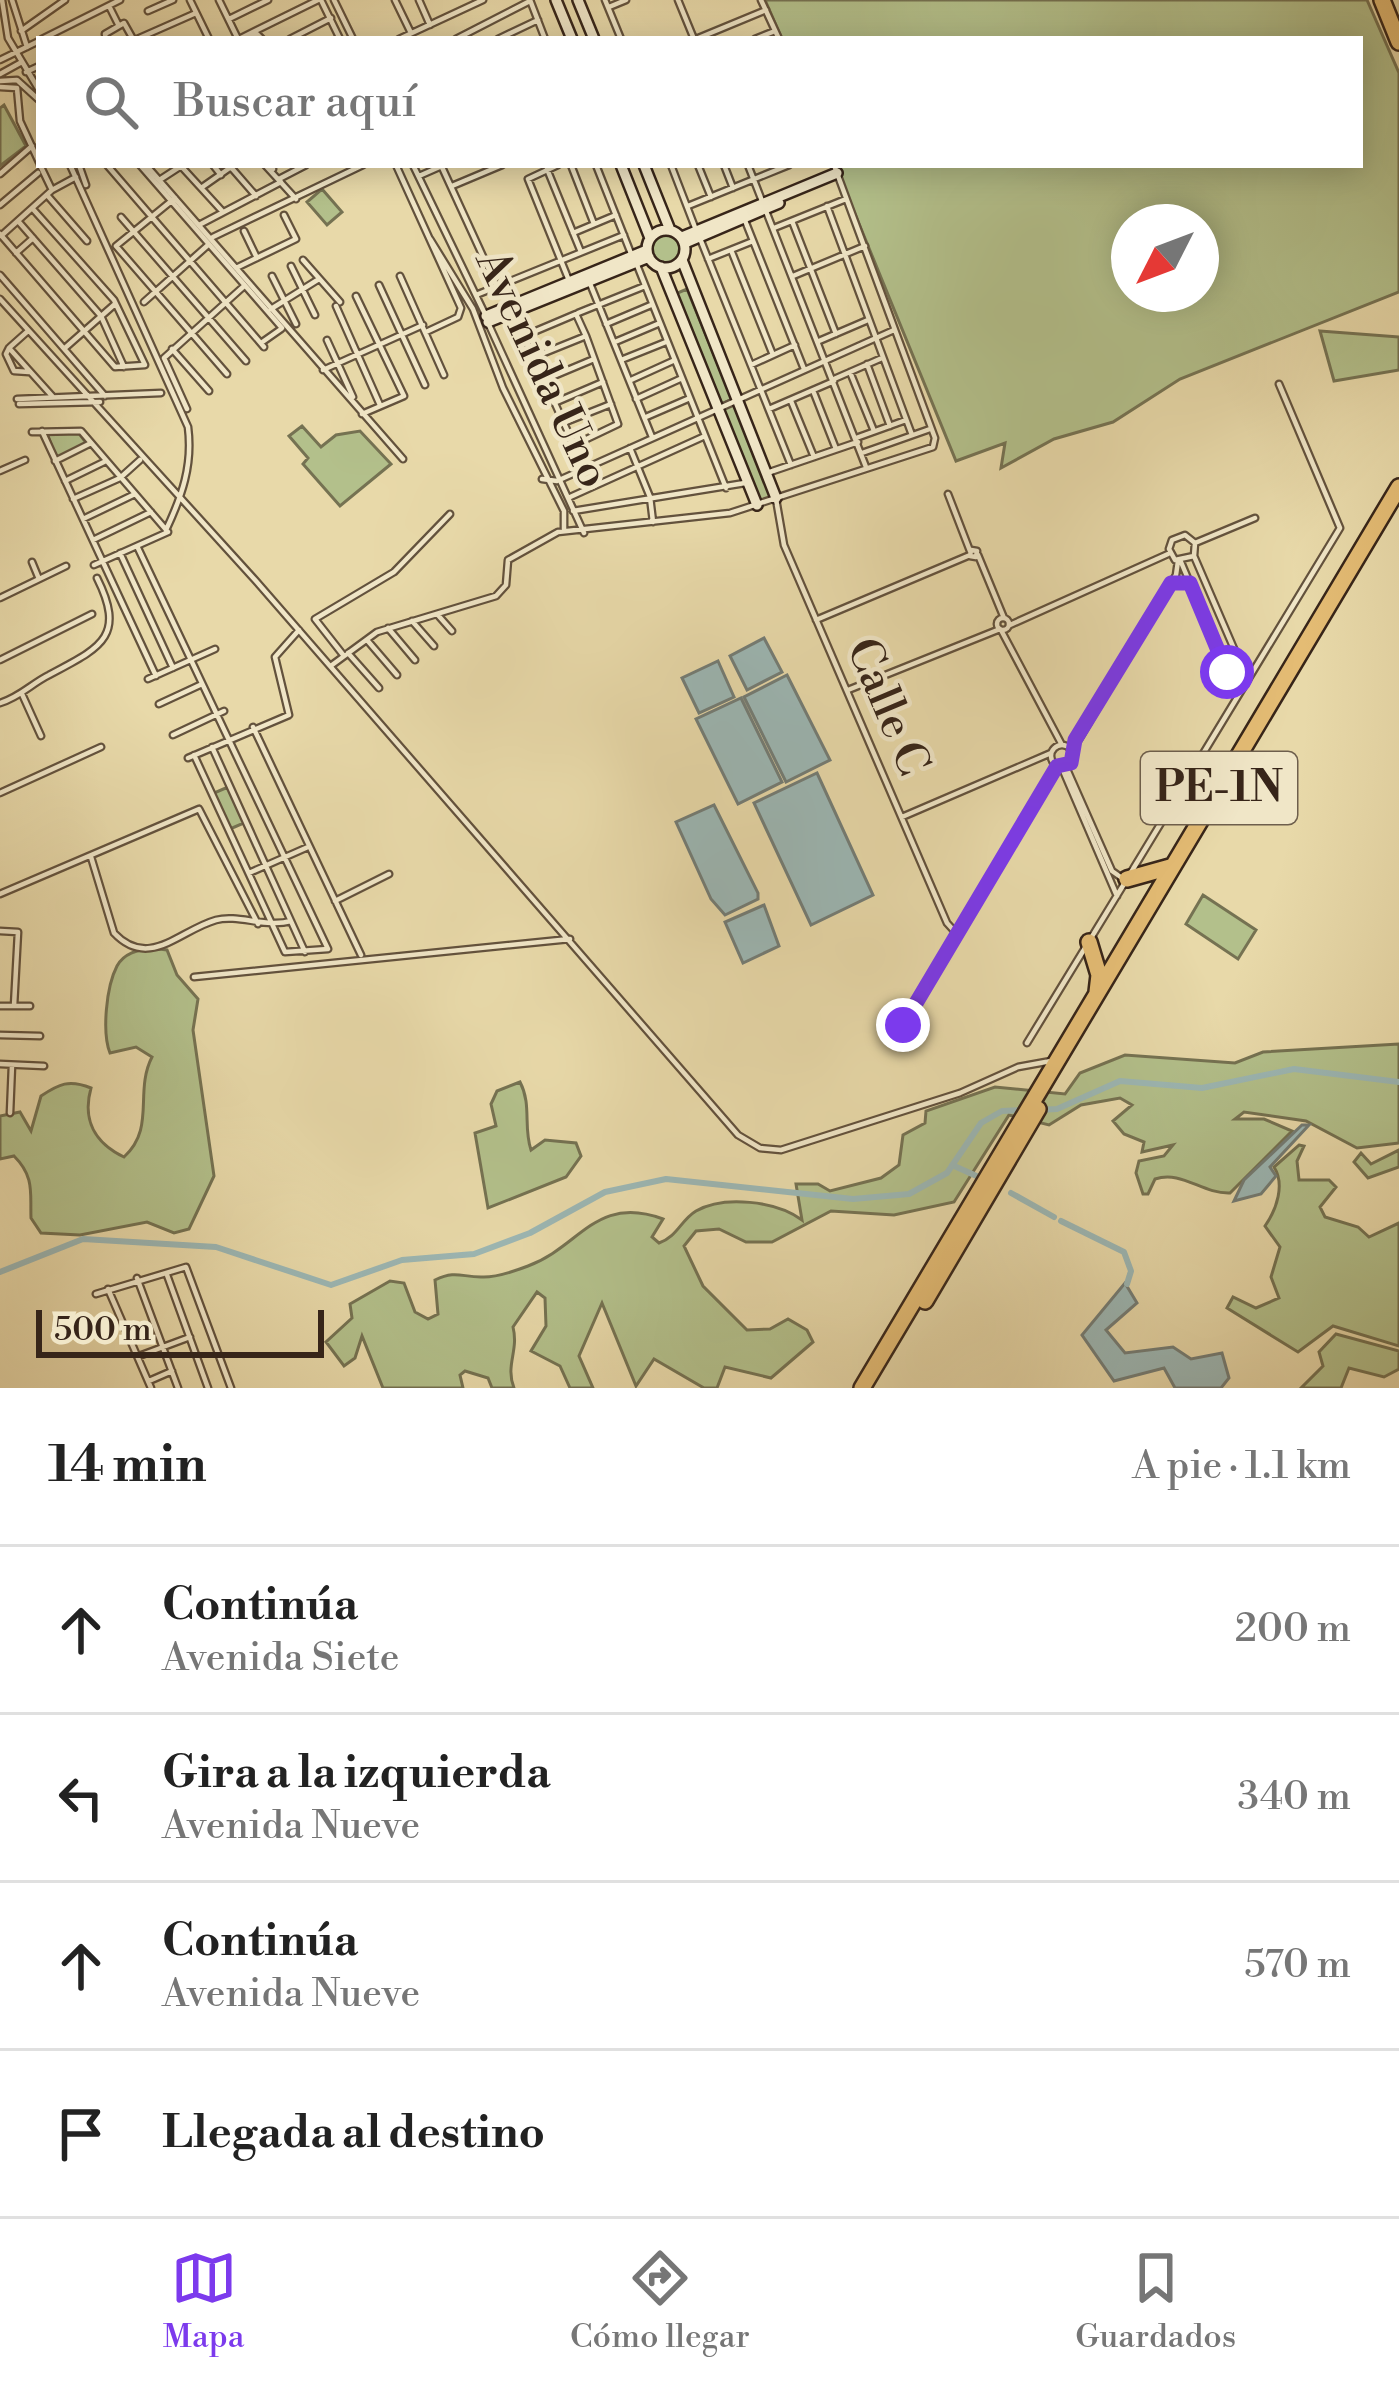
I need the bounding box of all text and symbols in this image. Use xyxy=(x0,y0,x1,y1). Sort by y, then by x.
search box xyxy=(36,36,1363,168)
icon: search xyxy=(78,69,144,135)
text: Buscar aquí xyxy=(174,74,416,131)
north arrow xyxy=(1111,204,1219,312)
street label: Avenida Uno xyxy=(462,240,622,497)
street label: Calle C xyxy=(833,630,941,784)
route start xyxy=(1200,645,1254,699)
road number: PE-1N xyxy=(1141,752,1297,824)
route end xyxy=(876,998,930,1052)
scale bar xyxy=(36,1304,324,1357)
text: 500 m xyxy=(54,1310,152,1351)
text: 14 min xyxy=(48,1434,207,1498)
text: A pie · 1.1 km xyxy=(1132,1442,1351,1491)
text: Continúa xyxy=(162,1577,358,1634)
icon: ahead xyxy=(48,1597,114,1663)
text: 200 m xyxy=(1235,1605,1351,1654)
text: Avenida Siete xyxy=(162,1634,400,1683)
text: Gira a la izquierda xyxy=(162,1745,551,1802)
icon: left xyxy=(48,1765,114,1831)
text: 340 m xyxy=(1238,1773,1351,1822)
text: Avenida Nueve xyxy=(162,1802,420,1851)
text: Continúa xyxy=(162,1913,358,1970)
icon: ahead xyxy=(48,1933,114,1999)
text: 570 m xyxy=(1244,1941,1351,1990)
text: Avenida Nueve xyxy=(162,1970,420,2019)
icon: arrive xyxy=(48,2101,114,2167)
text: Llegada al destino xyxy=(162,2105,545,2162)
tab: Mapa xyxy=(163,2245,244,2358)
tab: Cómo llegar xyxy=(570,2245,750,2358)
tab: Guardados xyxy=(1075,2245,1236,2358)

